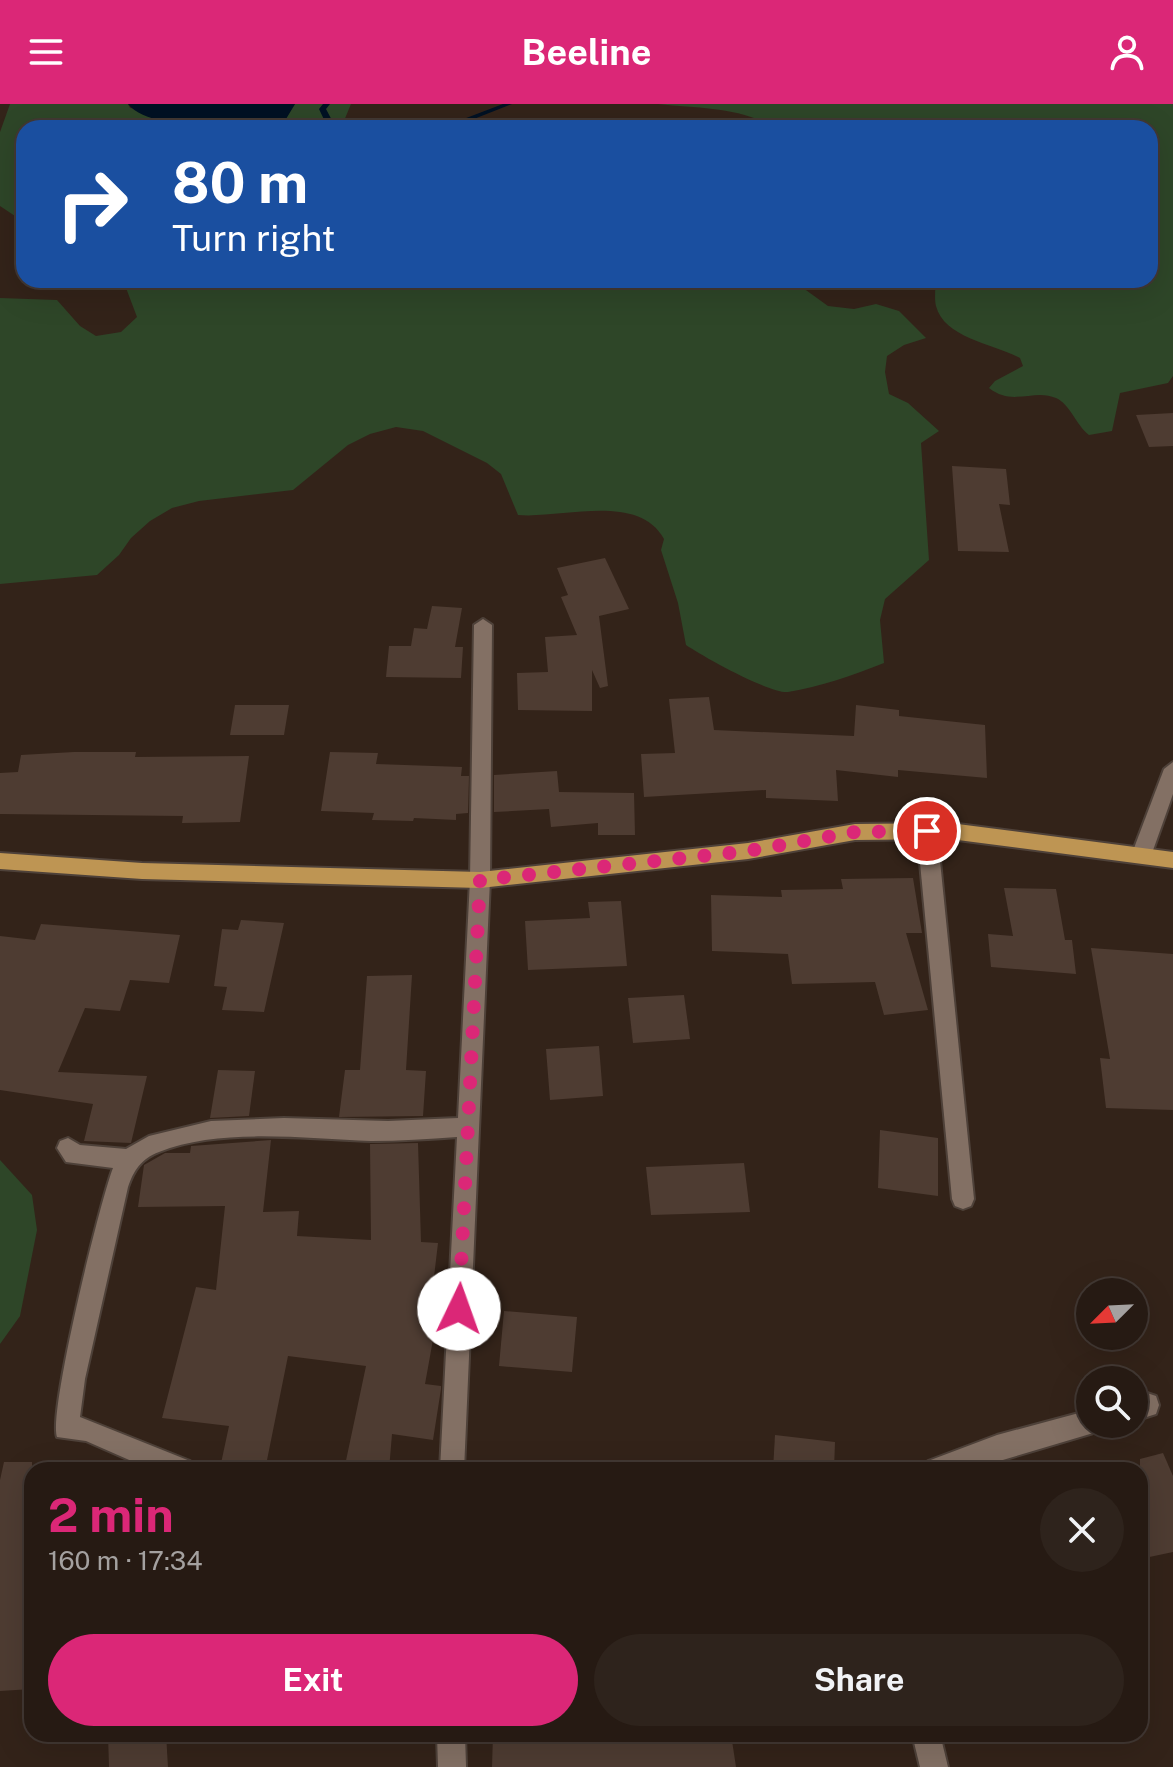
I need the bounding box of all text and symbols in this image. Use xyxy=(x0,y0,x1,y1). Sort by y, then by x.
icon: menu xyxy=(24,30,68,74)
icon: person xyxy=(1105,30,1149,74)
text: Beeline xyxy=(522,31,651,73)
text: 80 m xyxy=(172,150,308,216)
icon: right xyxy=(40,152,144,256)
text: Turn right xyxy=(172,217,335,259)
pin xyxy=(893,797,961,865)
icon: arrive xyxy=(905,809,949,853)
position arrow xyxy=(417,1267,501,1351)
north arrow xyxy=(1076,1278,1148,1350)
map controls xyxy=(1076,1278,1148,1438)
button: search xyxy=(1076,1366,1148,1438)
text: 2 min xyxy=(48,1486,174,1543)
button: close xyxy=(1040,1488,1124,1572)
text: 160 m · 17:34 xyxy=(48,1545,202,1576)
button: Exit xyxy=(48,1634,578,1726)
button: Share xyxy=(594,1634,1124,1726)

